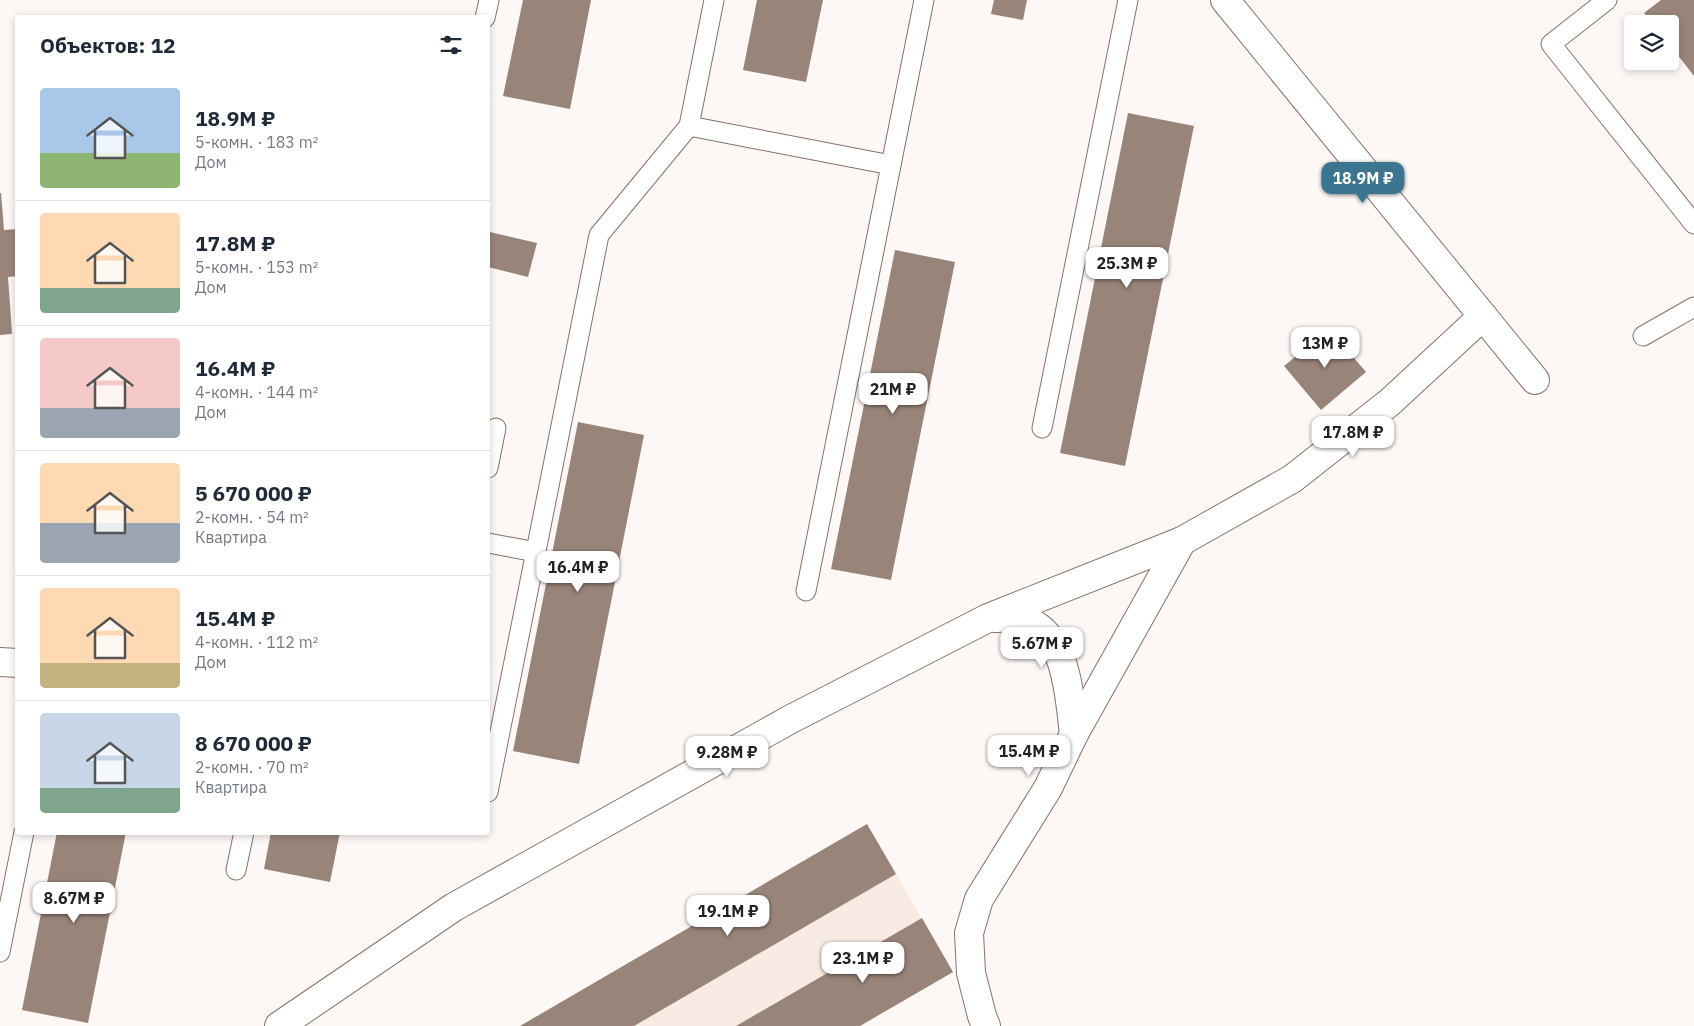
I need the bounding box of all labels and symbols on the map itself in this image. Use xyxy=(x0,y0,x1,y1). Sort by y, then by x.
pin: 18.9M ₽ xyxy=(1317,162,1409,204)
pin: 25.3M ₽ xyxy=(1081,246,1173,289)
pin: 13M ₽ xyxy=(1290,326,1360,369)
pin: 21M ₽ xyxy=(858,372,928,415)
pin: 17.8M ₽ xyxy=(1307,416,1399,458)
pin: 16.4M ₽ xyxy=(532,550,624,593)
pin: 5.67M ₽ xyxy=(996,626,1088,669)
pin: 15.4M ₽ xyxy=(983,734,1075,777)
pin: 9.28M ₽ xyxy=(681,736,773,778)
pin: 8.67M ₽ xyxy=(28,882,120,924)
pin: 19.1M ₽ xyxy=(682,894,774,937)
pin: 23.1M ₽ xyxy=(817,942,909,984)

